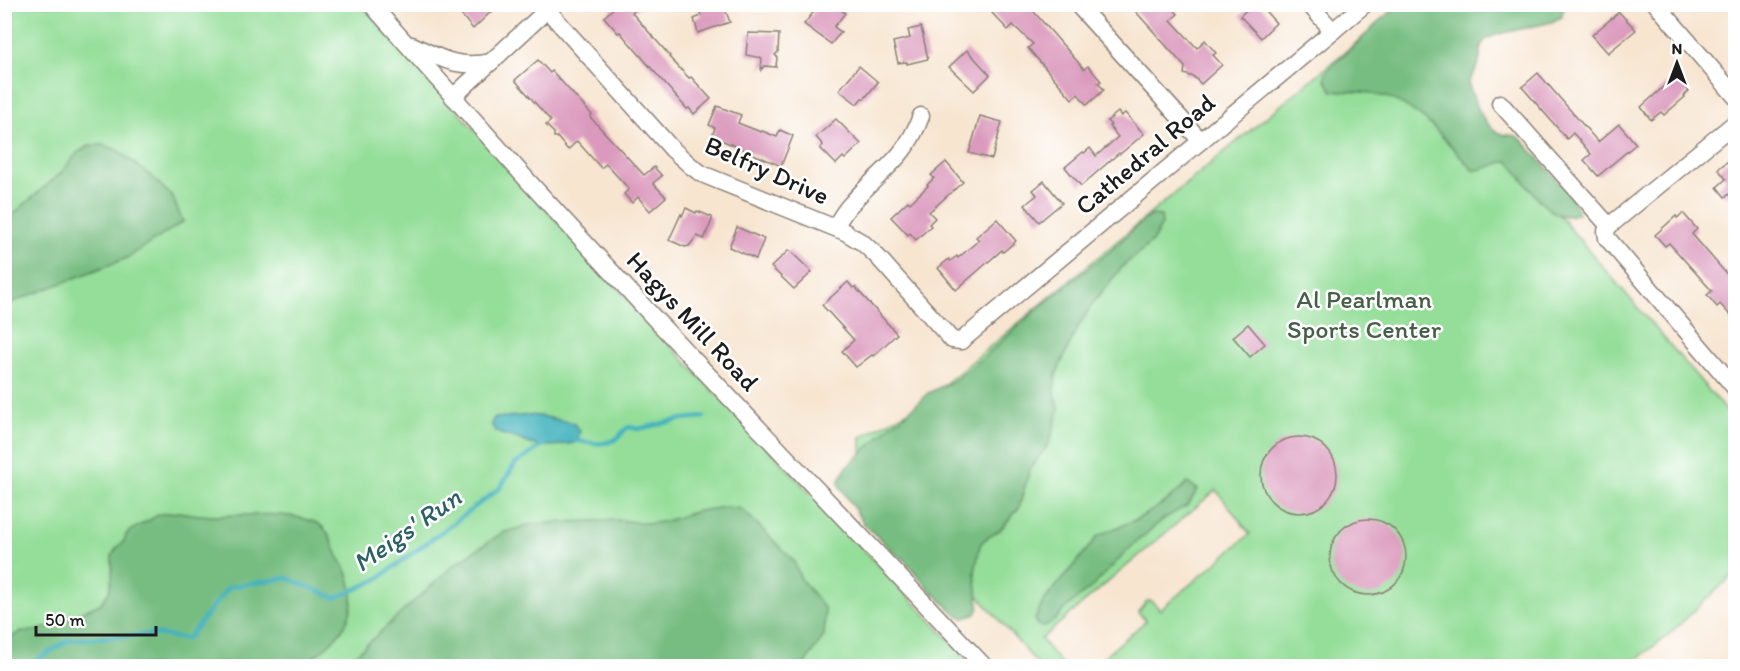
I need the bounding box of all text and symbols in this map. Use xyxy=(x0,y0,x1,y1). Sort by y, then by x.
north arrow xyxy=(1647,33,1707,93)
text: N xyxy=(1672,39,1682,58)
street label: Cathedral Road xyxy=(1069,86,1221,222)
street label: Belfry Drive xyxy=(700,128,834,212)
street label: Hagys Mill Road xyxy=(620,244,766,398)
park label: Al Pearlman Sports Center xyxy=(1287,283,1442,345)
water label: Meigs' Run xyxy=(346,480,468,579)
scale bar xyxy=(36,599,156,637)
text: 50 m xyxy=(45,609,85,631)

